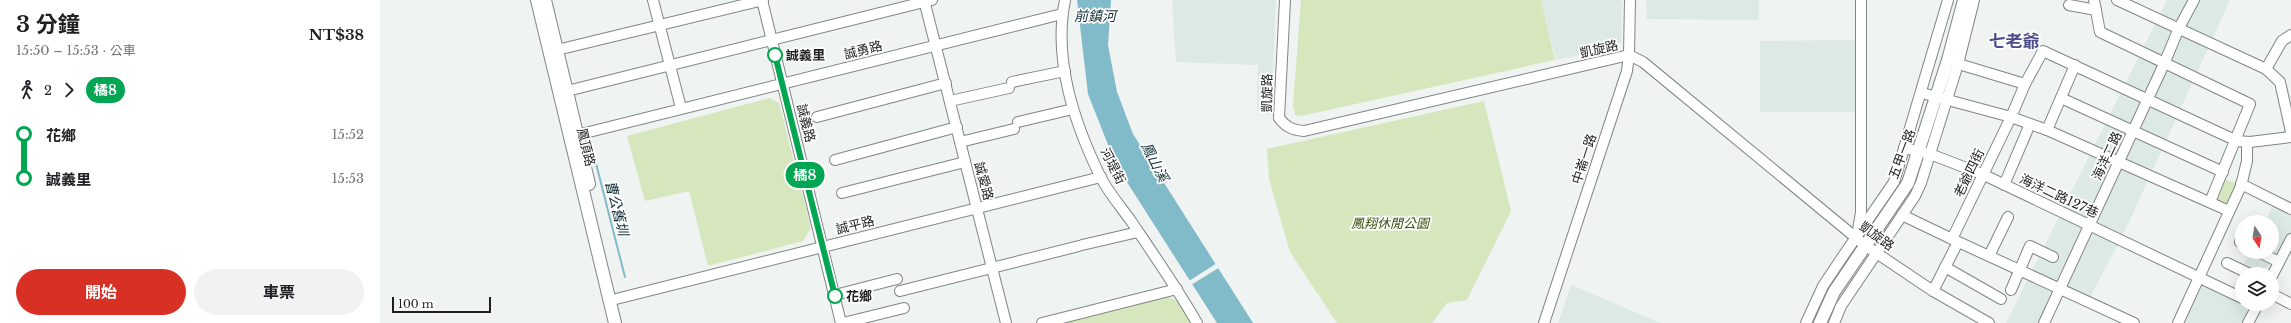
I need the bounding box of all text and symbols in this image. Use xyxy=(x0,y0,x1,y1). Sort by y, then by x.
water label: 前鎮河 xyxy=(1074,7,1119,25)
text: 3 分鐘 xyxy=(16,11,80,38)
text: NT$38 xyxy=(309,25,364,44)
district label: 七老爺 xyxy=(1989,31,2040,52)
street label: 凱旋路 xyxy=(1578,36,1620,62)
street label: 誠勇路 xyxy=(842,37,884,63)
text: 15:50 – 15:53 · 公車 xyxy=(16,42,136,59)
marker: 誠義里 xyxy=(767,47,783,63)
place label: 誠義里 xyxy=(786,47,825,64)
street label: 凱旋路 xyxy=(1258,73,1276,113)
icon: walk xyxy=(16,79,38,101)
icon: forward xyxy=(58,79,80,101)
text: 橘8 xyxy=(94,81,117,99)
text: 2 xyxy=(44,82,52,99)
street label: 誠義路 xyxy=(793,102,819,144)
text: 花鄉 xyxy=(46,126,76,145)
text: 15:52 xyxy=(332,126,364,143)
street label: 鳳頂路 xyxy=(573,126,599,168)
street label: 五甲一路 xyxy=(1885,127,1919,181)
street label: 海洋二路 xyxy=(2088,129,2126,183)
street label: 中崙一路 xyxy=(1568,132,1600,186)
water label: 鳳山溪 xyxy=(1137,139,1173,187)
street label: 河堤街 xyxy=(1097,145,1129,187)
street label: 老爺四街 xyxy=(1950,146,1988,200)
street label: 誠愛路 xyxy=(971,160,997,202)
line badge: 橘8 xyxy=(787,162,823,188)
text: 橘8 xyxy=(794,166,816,184)
text: 誠義里 xyxy=(46,170,91,189)
text: 15:53 xyxy=(332,170,364,187)
street label: 海洋二路127巷 xyxy=(2017,170,2101,222)
water label: 曹公舊圳 xyxy=(601,179,633,239)
street label: 誠平路 xyxy=(834,212,876,238)
park label: 鳳翔休閒公園 xyxy=(1351,215,1431,232)
north arrow xyxy=(2235,215,2279,259)
map controls xyxy=(2235,215,2279,311)
street label: 凱旋路 xyxy=(1856,218,1898,254)
button: layers xyxy=(2235,267,2279,311)
button: 開始 xyxy=(16,269,186,315)
button: 車票 xyxy=(194,269,364,315)
marker: 花鄉 xyxy=(827,288,843,304)
place label: 花鄉 xyxy=(846,288,872,305)
scale bar xyxy=(392,295,491,314)
text: 100 m xyxy=(398,297,434,311)

